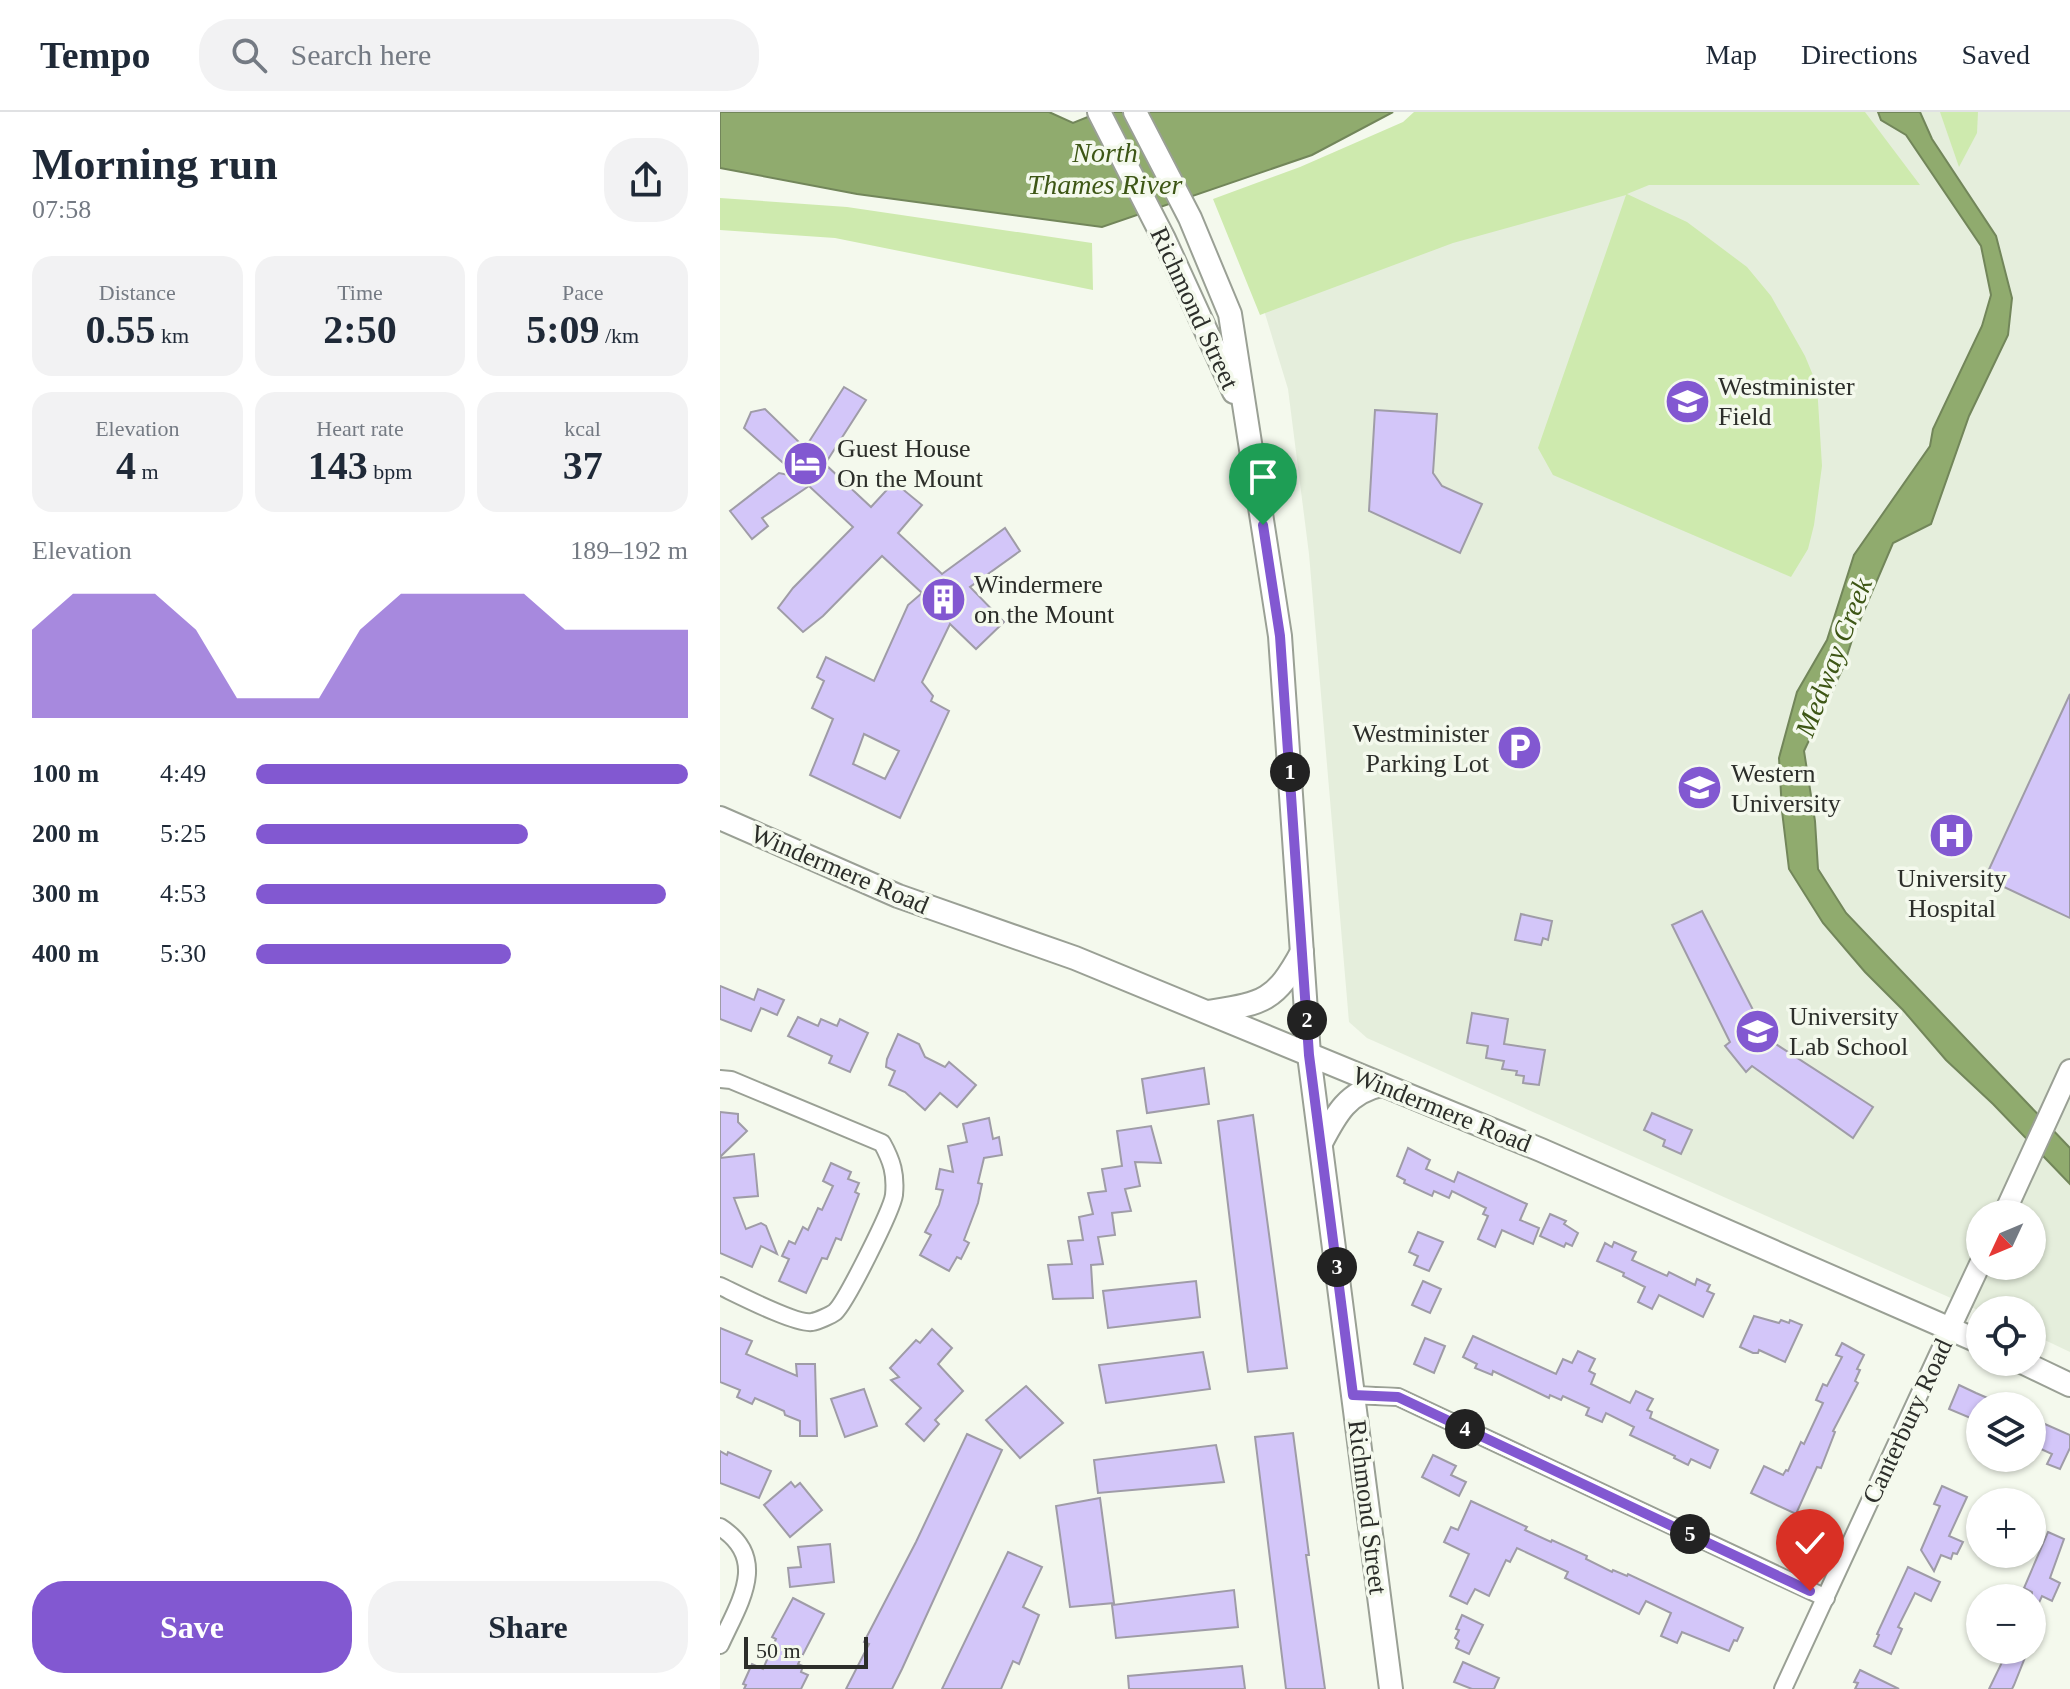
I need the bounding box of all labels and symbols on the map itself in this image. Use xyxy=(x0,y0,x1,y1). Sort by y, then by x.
water label: North Thames River xyxy=(1028,137,1182,200)
street label: Richmond Street xyxy=(1144,223,1245,395)
place label: Westminister Field xyxy=(1718,372,1855,431)
school or university icon: Westminister Field xyxy=(1663,377,1711,425)
place label: Guest House On the Mount xyxy=(837,434,984,493)
hotel icon: Guest House On the Mount xyxy=(782,439,830,487)
pin xyxy=(1229,443,1297,525)
place label: Windermere on the Mount xyxy=(974,570,1115,629)
water label: Medway Creek xyxy=(1789,573,1878,742)
building icon: Windermere on the Mount xyxy=(919,575,967,623)
place label: Westminister Parking Lot xyxy=(1352,719,1490,778)
parking icon: Westminister Parking Lot xyxy=(1496,724,1544,772)
pin: 1 xyxy=(1270,752,1310,792)
place label: Western University xyxy=(1731,759,1841,818)
school or university icon: Western University xyxy=(1676,764,1724,812)
hospital icon: University Hospital xyxy=(1928,811,1976,859)
street label: Windermere Road xyxy=(747,819,933,920)
place label: University Hospital xyxy=(1897,864,2007,923)
pin: 2 xyxy=(1287,1000,1327,1040)
place label: University Lab School xyxy=(1789,1002,1908,1061)
school or university icon: University Lab School xyxy=(1734,1007,1782,1055)
street label: Windermere Road xyxy=(1348,1060,1535,1159)
north arrow xyxy=(1966,1200,2046,1280)
pin: 3 xyxy=(1317,1247,1357,1287)
street label: Canterbury Road xyxy=(1857,1334,1958,1508)
pin: 4 xyxy=(1445,1409,1485,1449)
street label: Richmond Street xyxy=(1342,1418,1393,1597)
pin xyxy=(1776,1509,1844,1591)
pin: 5 xyxy=(1670,1514,1710,1554)
scale bar xyxy=(744,1633,868,1669)

